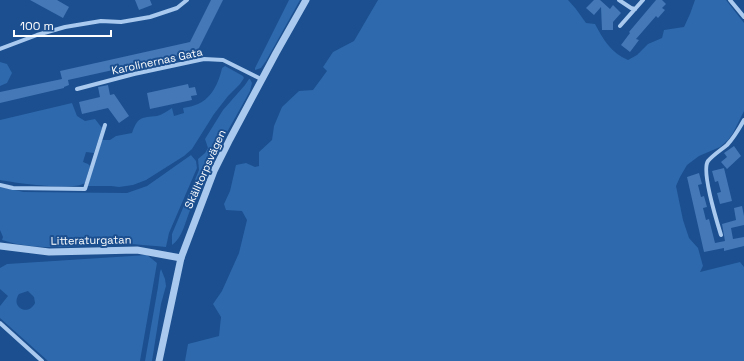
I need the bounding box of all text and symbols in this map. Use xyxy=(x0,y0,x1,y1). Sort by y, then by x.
scale bar xyxy=(14,12,111,38)
text: 100 m xyxy=(20,18,54,34)
street label: Karolinernas Gata xyxy=(110,44,205,77)
street label: Skälltorpsvägen xyxy=(181,127,229,211)
street label: Litteraturgatan xyxy=(51,232,131,248)

